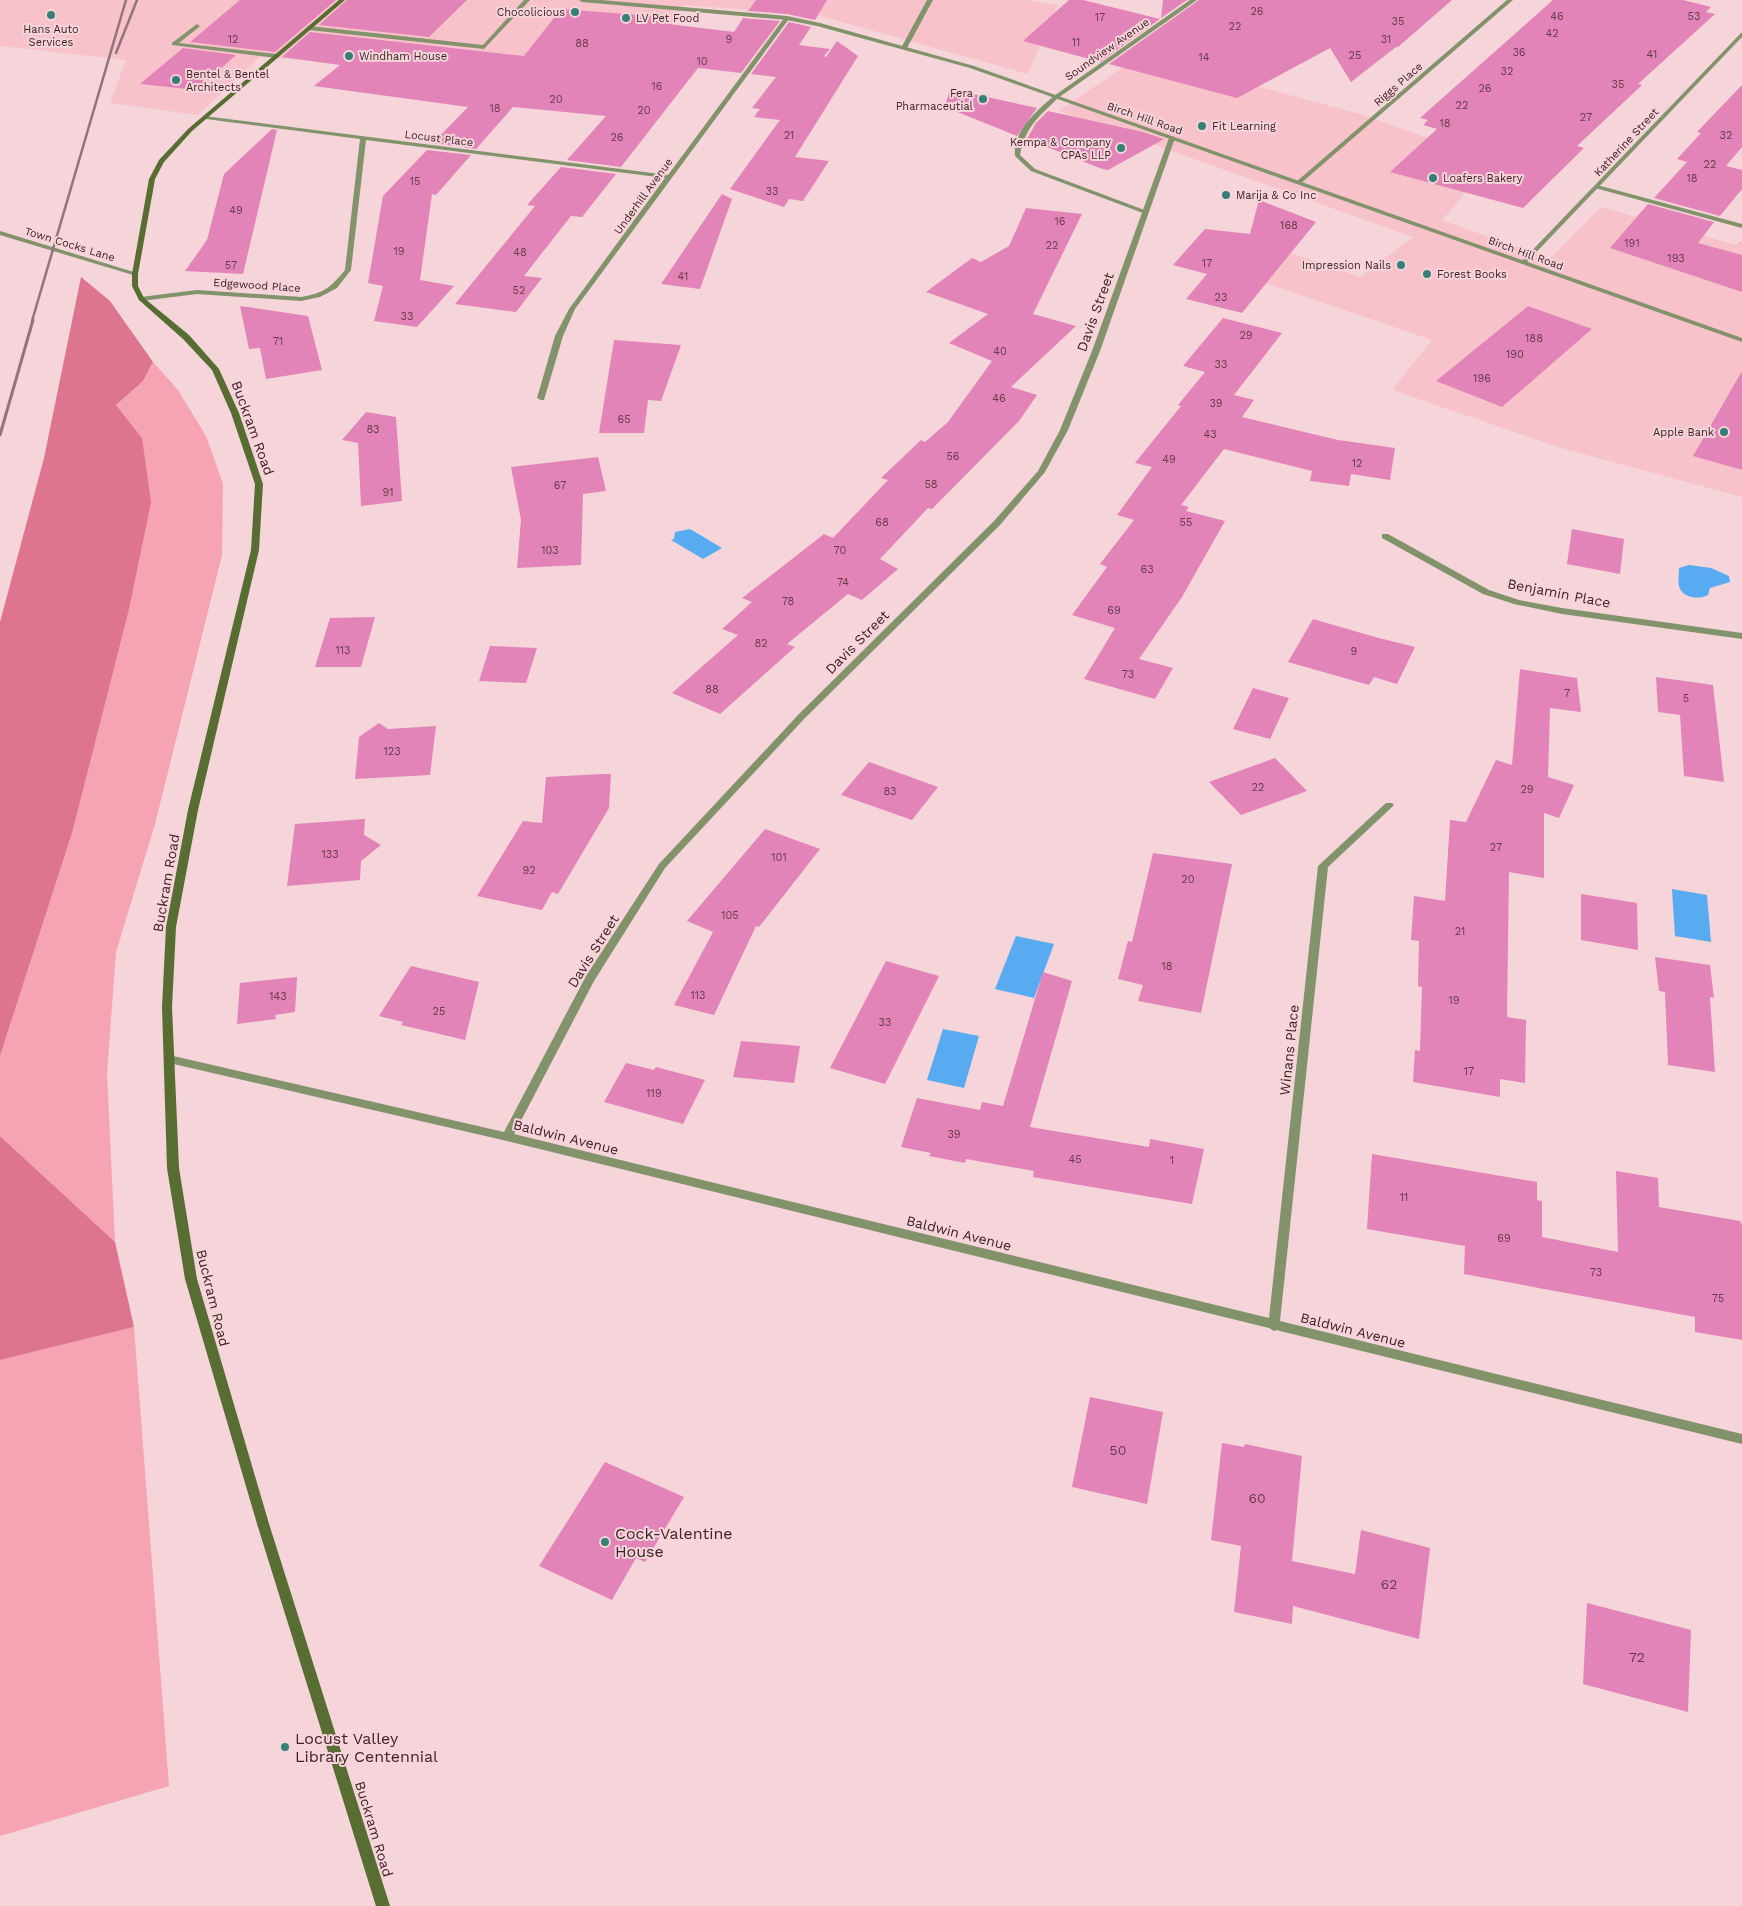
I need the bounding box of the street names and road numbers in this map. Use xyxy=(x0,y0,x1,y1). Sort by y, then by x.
street label: Soundview Avenue xyxy=(1063,15,1152,83)
street label: Riggs Place xyxy=(1371,60,1425,109)
street label: Birch Hill Road xyxy=(1105,99,1184,137)
street label: Katherine Street xyxy=(1592,105,1661,179)
street label: Locust Place xyxy=(404,128,474,149)
street label: Underhill Avenue xyxy=(612,156,675,237)
street label: Town Cocks Lane xyxy=(23,225,116,264)
street label: Birch Hill Road xyxy=(1486,234,1565,273)
street label: Davis Street xyxy=(1073,270,1117,354)
street label: Edgewood Place xyxy=(213,276,301,295)
street label: Buckram Road xyxy=(229,379,277,477)
street label: Benjamin Place xyxy=(1506,575,1612,611)
street label: Davis Street xyxy=(822,607,892,677)
street label: Buckram Road xyxy=(150,833,182,933)
street label: Davis Street xyxy=(564,911,622,990)
street label: Winans Place xyxy=(1276,1004,1302,1096)
street label: Baldwin Avenue xyxy=(512,1116,620,1158)
street label: Baldwin Avenue xyxy=(905,1212,1013,1254)
street label: Buckram Road xyxy=(193,1248,233,1348)
street label: Baldwin Avenue xyxy=(1299,1309,1407,1351)
street label: Buckram Road xyxy=(352,1779,396,1879)

